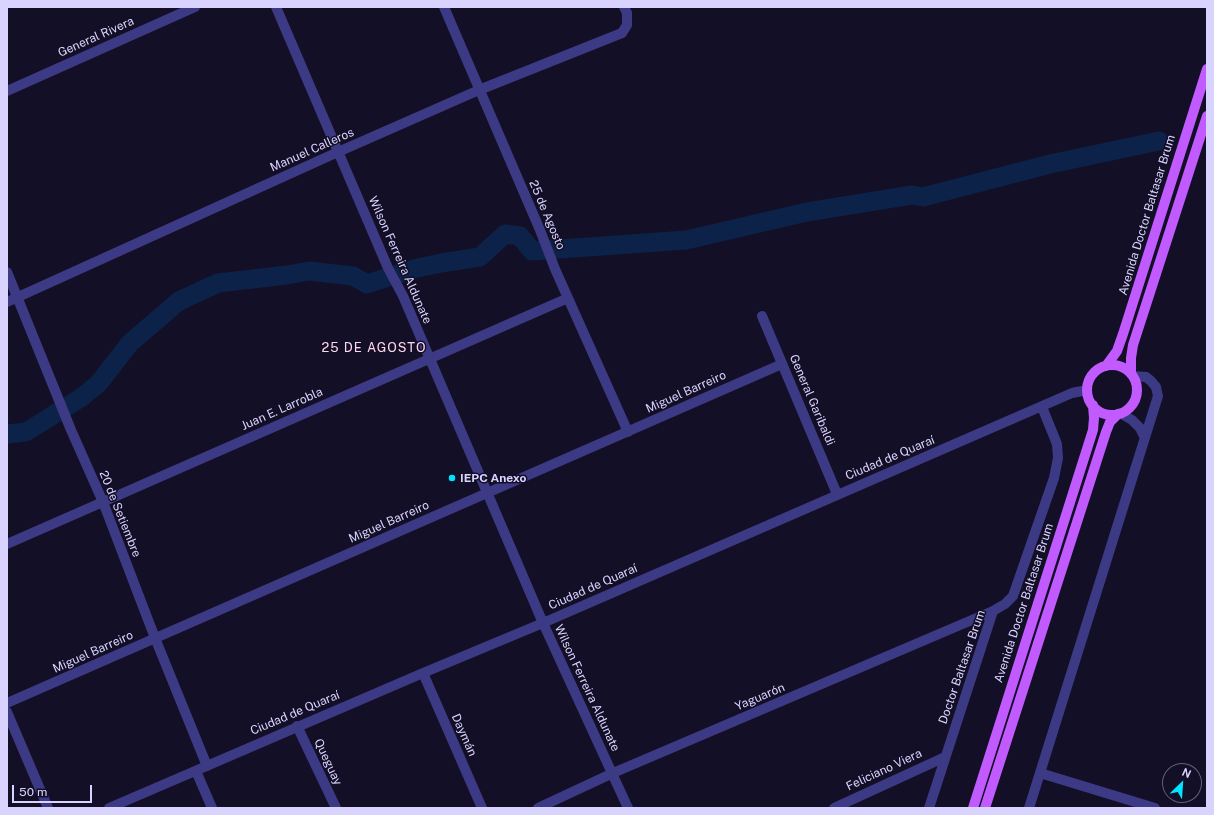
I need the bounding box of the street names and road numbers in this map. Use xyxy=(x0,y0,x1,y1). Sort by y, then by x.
street label: General Rivera xyxy=(56,14,136,60)
street label: Manuel Calleros xyxy=(268,125,356,175)
street label: Avenida Doctor Baltasar Brum xyxy=(1116,133,1178,297)
street label: 25 de Agosto xyxy=(526,178,568,252)
street label: Wilson Ferreira Aldunate xyxy=(365,194,435,326)
street label: General Garibaldi xyxy=(786,352,838,448)
street label: Miguel Barreiro xyxy=(644,368,728,416)
street label: Juan E. Larrobla xyxy=(239,385,325,433)
street label: Ciudad de Quaraí xyxy=(843,433,937,483)
street label: 20 de Setiembre xyxy=(96,469,144,559)
street label: Miguel Barreiro xyxy=(347,498,431,546)
street label: Avenida Doctor Baltasar Brum xyxy=(991,521,1057,685)
street label: Ciudad de Quaraí xyxy=(546,561,640,613)
street label: Doctor Baltasar Brum xyxy=(936,608,988,726)
street label: Wilson Ferreira Aldunate xyxy=(551,622,623,754)
street label: Miguel Barreiro xyxy=(51,628,135,676)
street label: Yaguarón xyxy=(733,680,787,714)
street label: Ciudad de Quaraí xyxy=(248,688,342,738)
street label: Daymán xyxy=(448,711,480,759)
street label: Queguay xyxy=(311,736,345,788)
street label: Feliciano Viera xyxy=(844,746,924,794)

